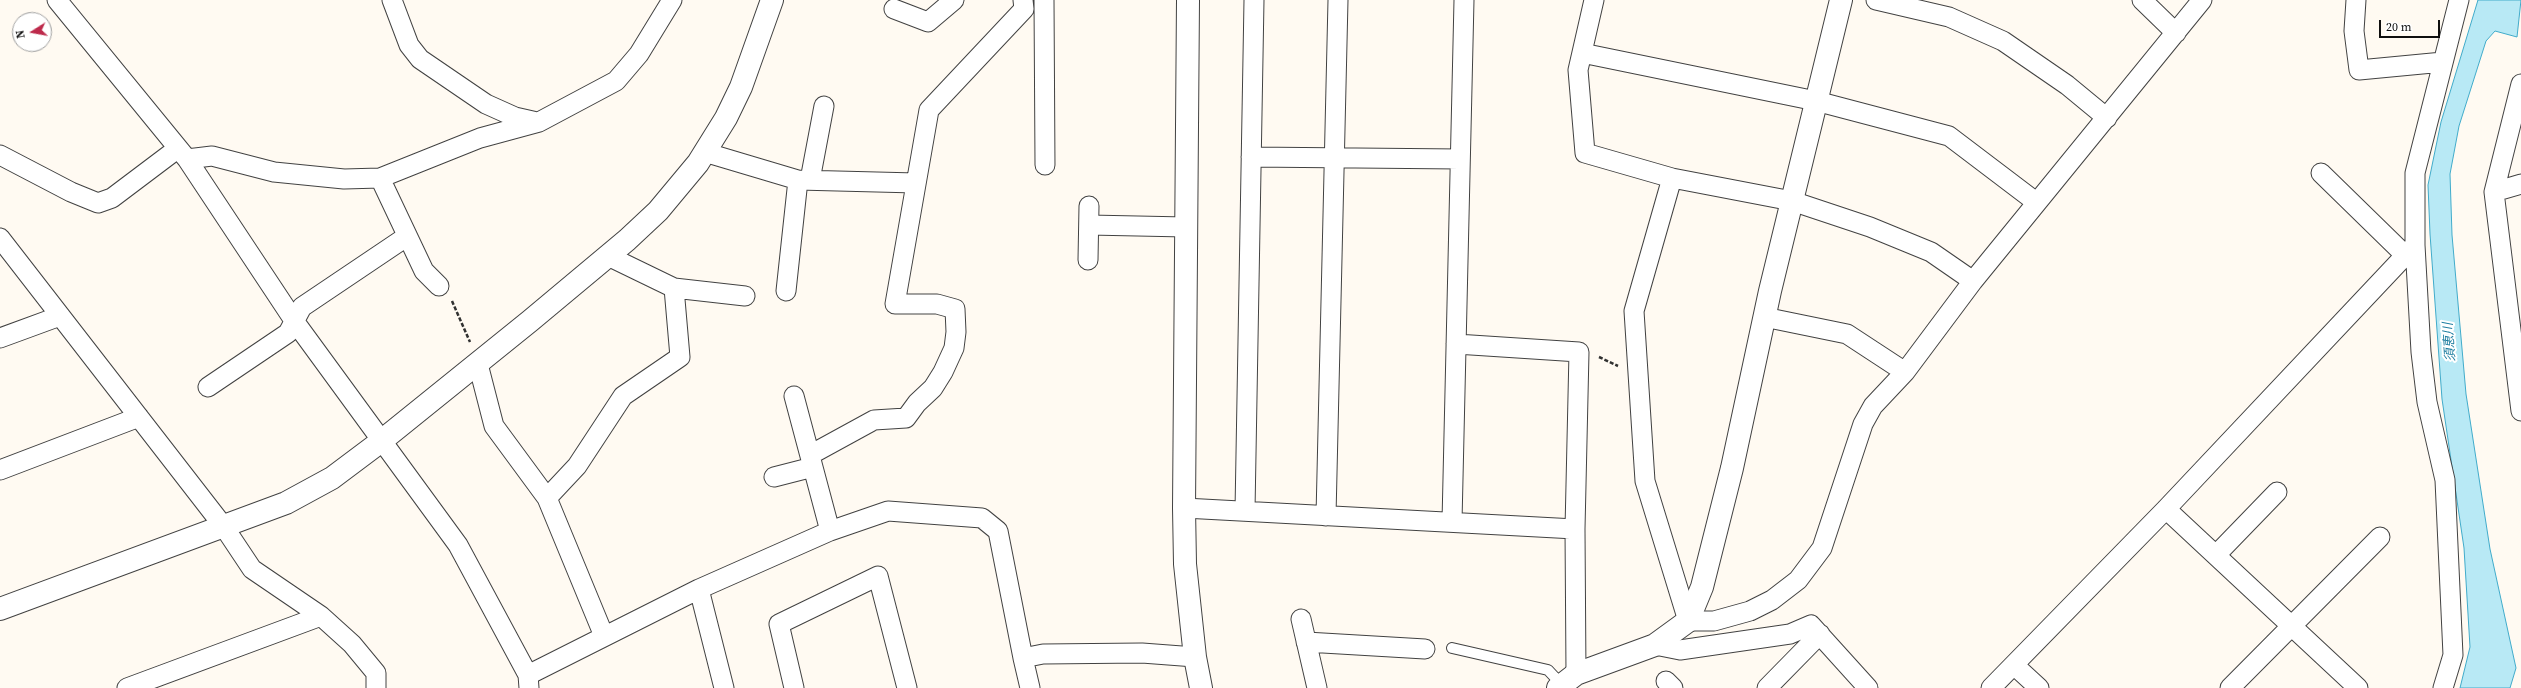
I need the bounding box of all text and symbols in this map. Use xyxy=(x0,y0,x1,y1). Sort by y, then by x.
north arrow xyxy=(12,12,52,52)
scale bar xyxy=(2381,12,2442,38)
text: 20 m xyxy=(2386,19,2412,35)
text: N xyxy=(13,29,29,40)
water label: 須恵川 xyxy=(2441,322,2459,362)

